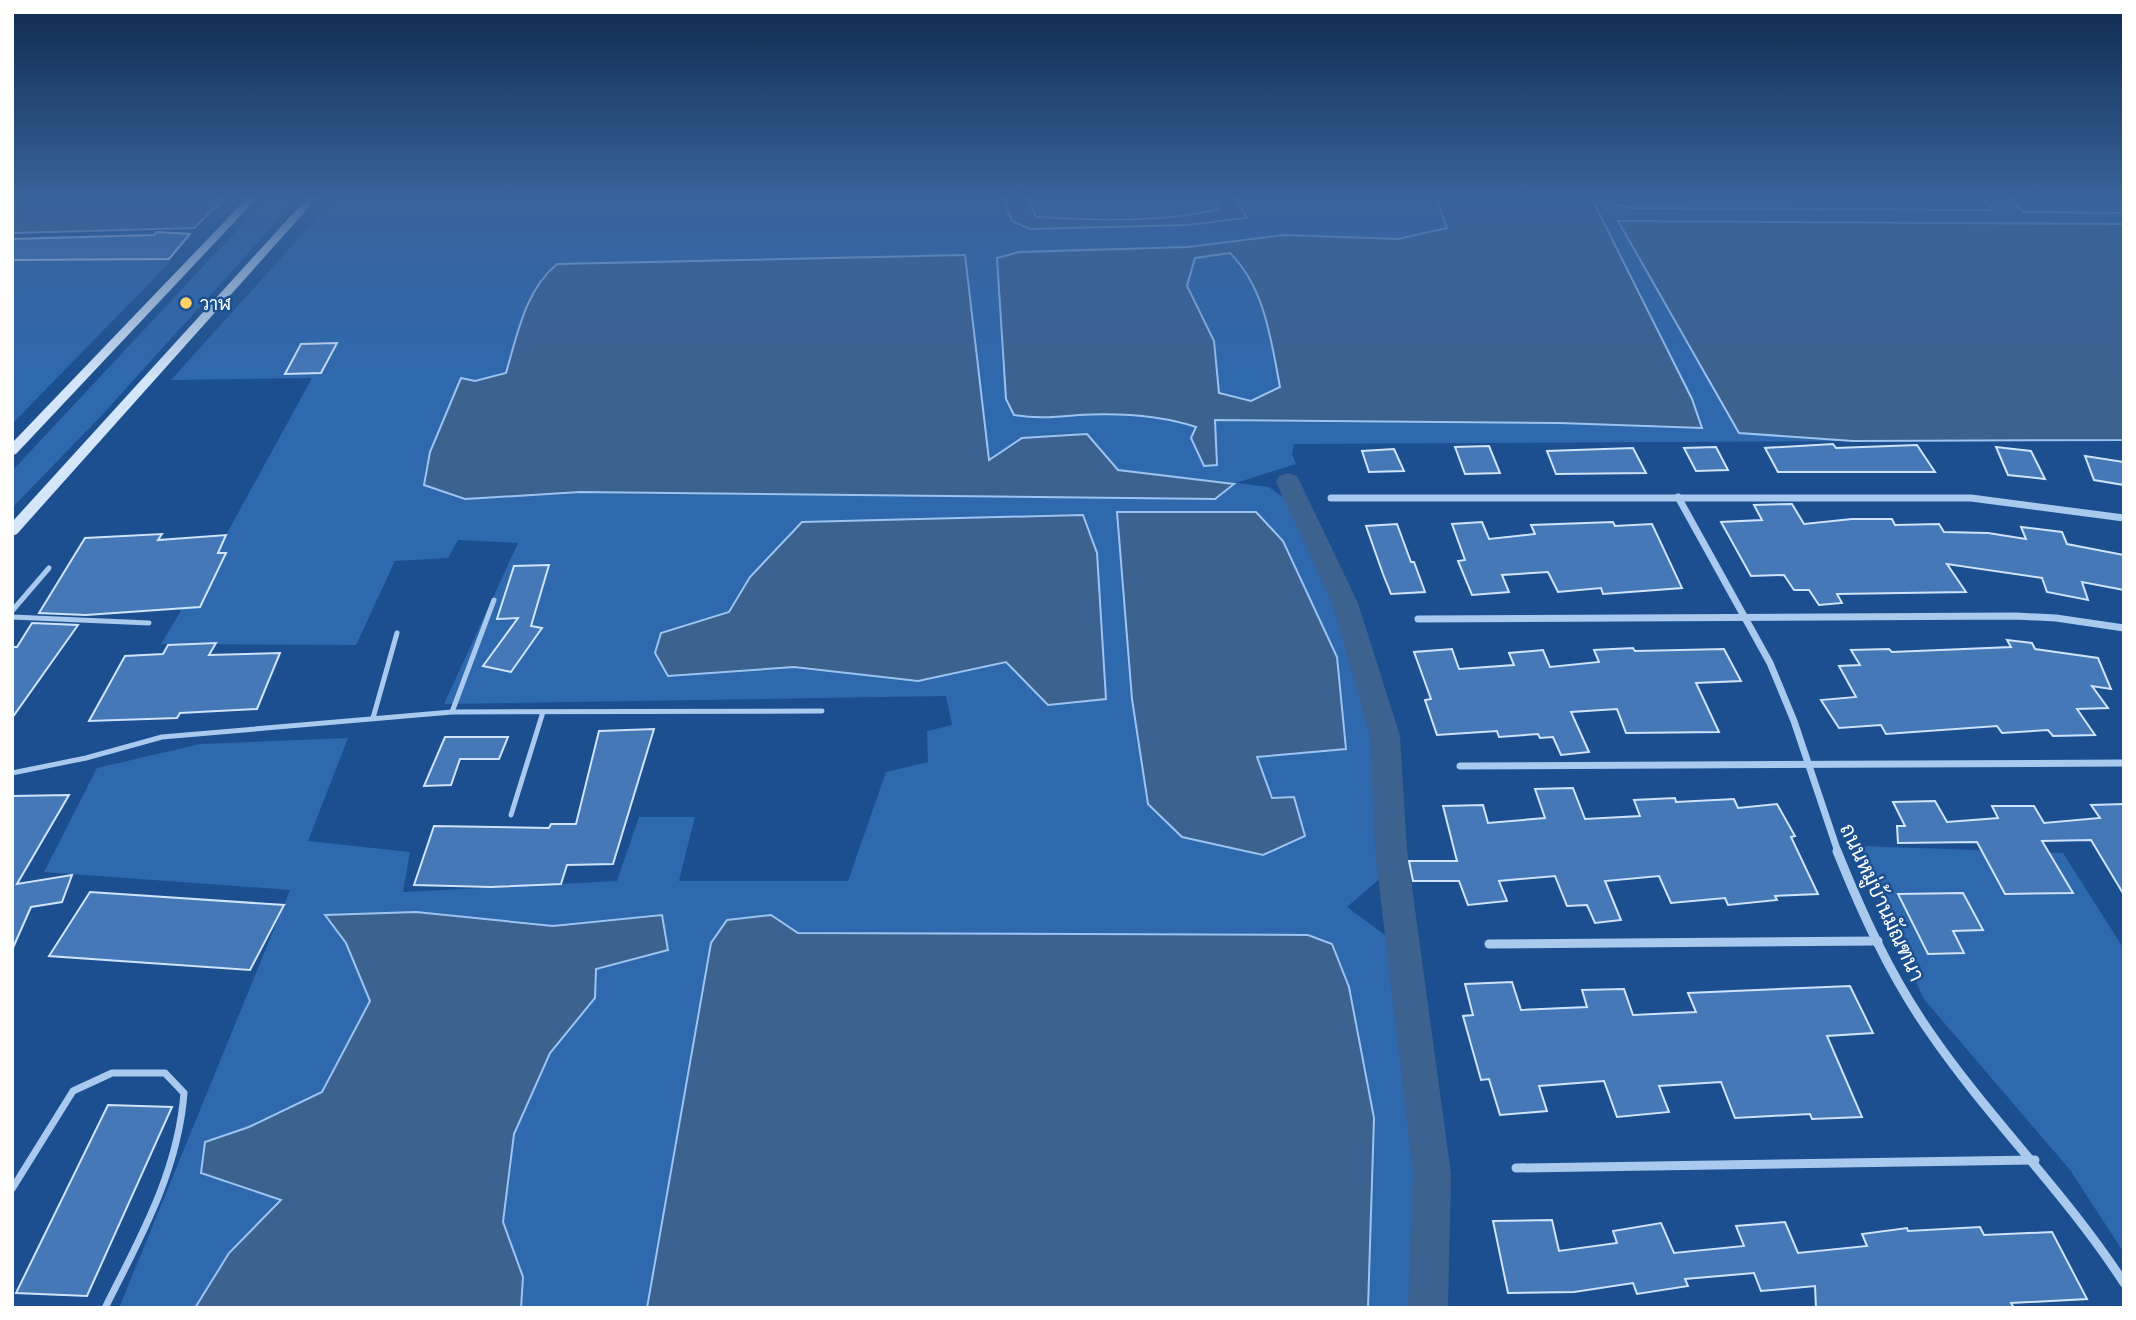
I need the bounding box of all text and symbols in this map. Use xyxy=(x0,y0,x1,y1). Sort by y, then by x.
place label: วาฬ xyxy=(200,291,231,315)
marker: วาฬ xyxy=(178,295,194,311)
street label: ถนนหมู่บ้านมัณฑนา xyxy=(1832,819,1932,986)

